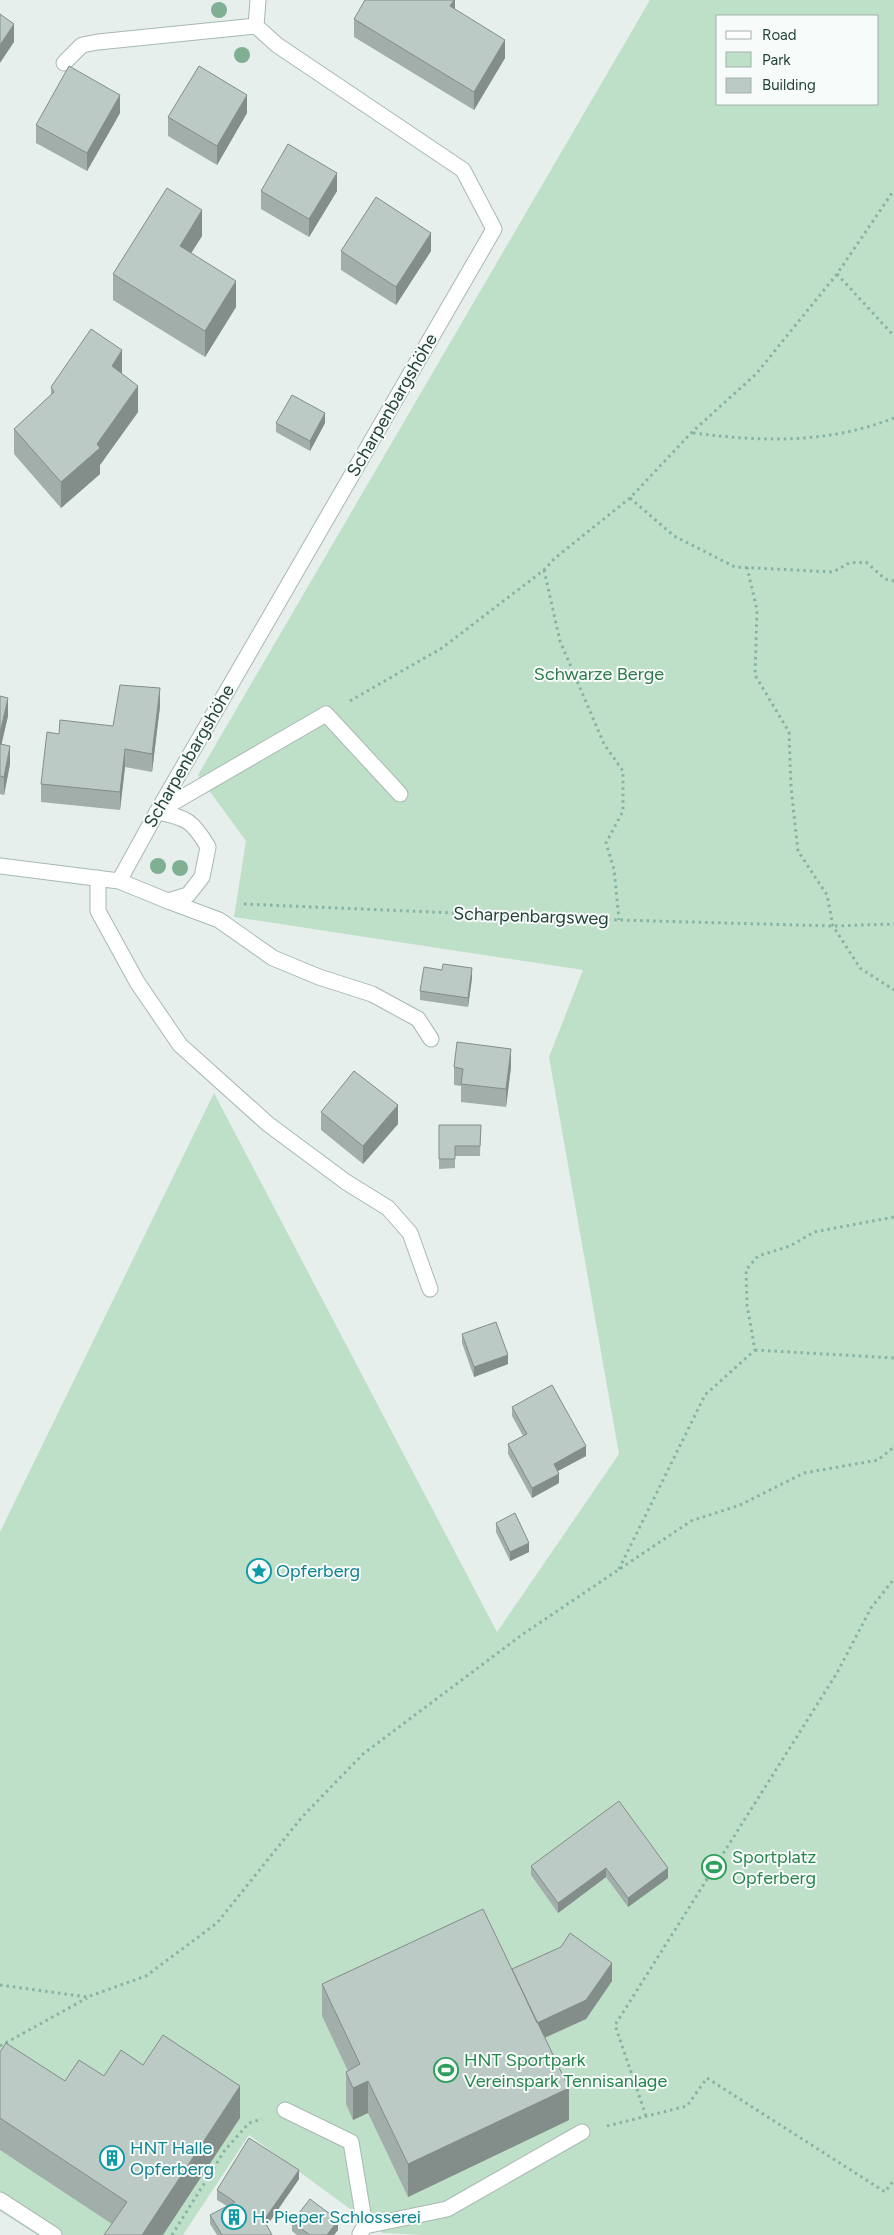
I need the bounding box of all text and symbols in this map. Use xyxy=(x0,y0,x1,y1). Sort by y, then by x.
legend xyxy=(716,15,879,105)
text: Road xyxy=(762,26,797,44)
text: Park xyxy=(762,51,791,69)
text: Building xyxy=(762,76,816,94)
street label: Scharpenbargshöhe xyxy=(342,329,442,481)
park label: Schwarze Berge xyxy=(534,663,664,685)
street label: Scharpenbargshöhe xyxy=(139,680,239,832)
street label: Scharpenbargsweg xyxy=(453,902,609,930)
place icon: Opferberg xyxy=(246,1558,272,1584)
place label: Opferberg xyxy=(276,1560,360,1582)
place label: Sportplatz Opferberg xyxy=(732,1846,817,1889)
sports icon: Sportplatz Opferberg xyxy=(701,1854,727,1880)
place label: HNT Sportpark Vereinspark Tennisanlage xyxy=(464,2049,667,2092)
sports icon: HNT Sportpark Vereinspark Tennisanlage xyxy=(433,2057,459,2083)
place label: HNT Halle Opferberg xyxy=(130,2137,214,2180)
building icon: HNT Halle Opferberg xyxy=(99,2145,125,2171)
building icon: H. Pieper Schlosserei xyxy=(221,2204,247,2230)
place label: H. Pieper Schlosserei xyxy=(252,2206,421,2228)

